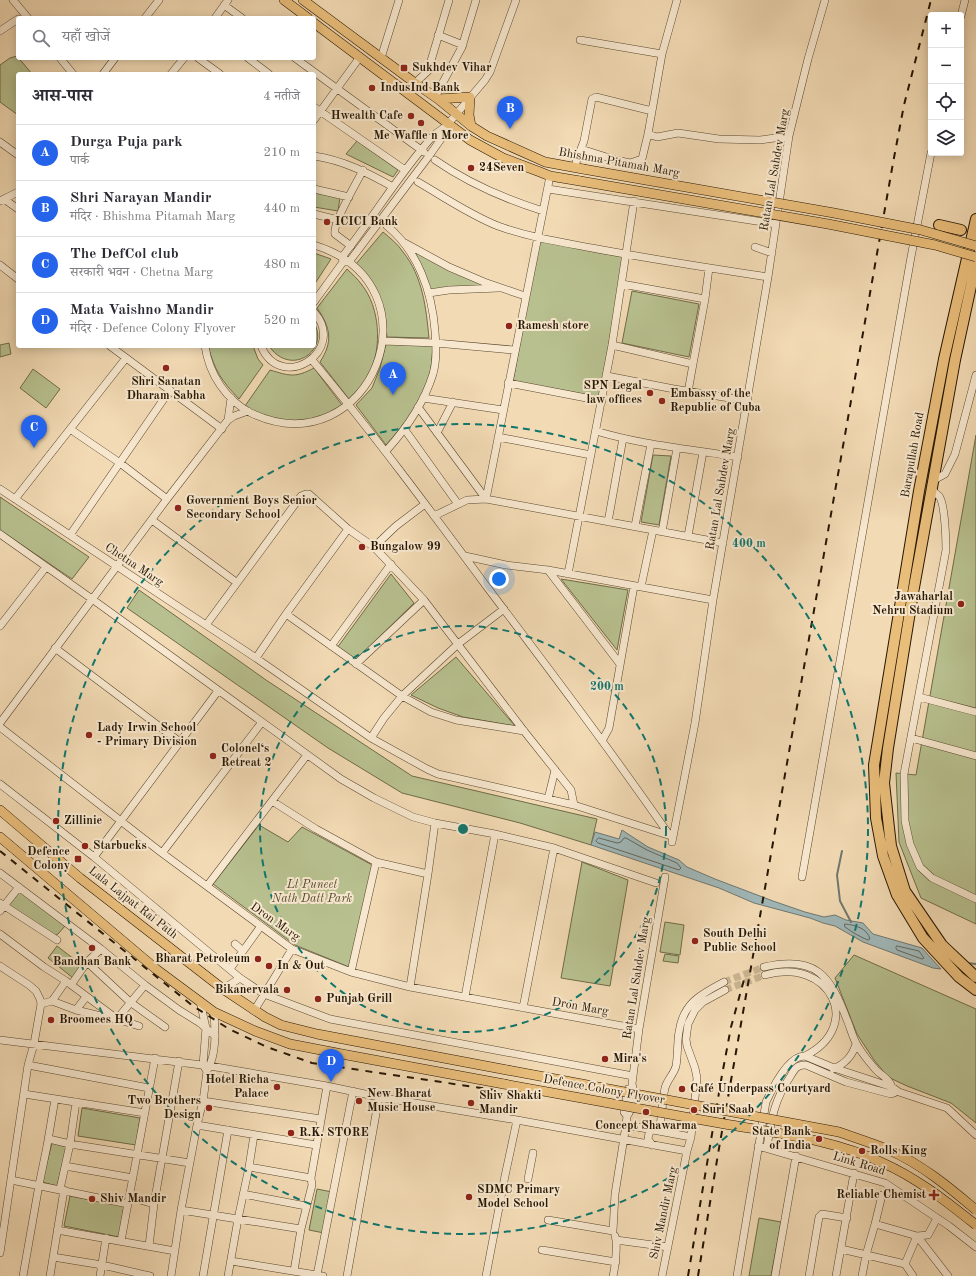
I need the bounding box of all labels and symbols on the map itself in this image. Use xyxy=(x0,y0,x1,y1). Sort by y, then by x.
place label: Sukhdev Vihar xyxy=(412,62,491,74)
marker: Sukhdev Vihar xyxy=(399,63,409,73)
place label: IndusInd Bank xyxy=(380,82,460,94)
marker: IndusInd Bank xyxy=(367,83,377,93)
pin: B xyxy=(497,96,523,129)
street label: Ratan Lal Sahdev Marg xyxy=(758,107,792,232)
place label: Hwealth Cafe xyxy=(331,110,403,122)
marker: Hwealth Cafe xyxy=(406,111,416,121)
marker: Me Waffle n More xyxy=(416,118,426,128)
place label: Me Waffle n More xyxy=(373,130,469,142)
street label: Bhishma Pitamah Marg xyxy=(557,146,681,180)
place label: 24Seven xyxy=(479,162,524,174)
marker: 24Seven xyxy=(466,163,476,173)
place label: ICICI Bank xyxy=(335,216,398,228)
marker: ICICI Bank xyxy=(322,217,332,227)
place label: Ramesh store xyxy=(517,320,589,332)
marker: Ramesh store xyxy=(504,321,514,331)
pin: A xyxy=(380,362,406,395)
marker: Shri Sanatan Dharam Sabha xyxy=(161,363,171,373)
place label: Shri Sanatan Dharam Sabha xyxy=(126,376,206,402)
place label: SPN Legal law offices xyxy=(583,380,642,406)
marker: SPN Legal law offices xyxy=(645,388,655,398)
place label: Embassy of the Republic of Cuba xyxy=(670,388,761,414)
marker: Embassy of the Republic of Cuba xyxy=(657,396,667,406)
street label: Barapullah Road xyxy=(900,411,926,499)
pin: C xyxy=(21,415,47,448)
street label: Ratan Lal Sahdev Marg xyxy=(704,426,738,551)
place label: Government Boys Senior Secondary School xyxy=(186,495,317,521)
marker: Government Boys Senior Secondary School xyxy=(173,503,183,513)
text: 400 m xyxy=(732,538,766,550)
street label: Chetna Marg xyxy=(103,541,166,589)
place label: Bungalow 99 xyxy=(370,541,441,553)
marker: Bungalow 99 xyxy=(357,542,367,552)
your location xyxy=(489,569,509,589)
place label: Jawaharlal Nehru Stadium xyxy=(872,591,953,617)
marker: Jawaharlal Nehru Stadium xyxy=(956,599,966,609)
text: 200 m xyxy=(590,681,624,693)
place label: Lady Irwin School - Primary Division xyxy=(97,722,197,748)
marker: Lady Irwin School - Primary Division xyxy=(84,730,94,740)
place label: Colonel‘s Retreat 2 xyxy=(221,742,271,769)
marker: Colonel‘s Retreat 2 xyxy=(208,751,218,761)
place label: Zillinie xyxy=(64,815,103,827)
marker: Zillinie xyxy=(51,816,61,826)
centre of rings xyxy=(456,822,470,836)
place label: Starbucks xyxy=(93,840,147,852)
marker: Starbucks xyxy=(80,841,90,851)
place label: Defence Colony xyxy=(27,846,70,872)
marker: Defence Colony xyxy=(73,854,83,864)
street label: Lala Lajpat Rai Path xyxy=(86,865,180,942)
park label: Lt Puneet Nath Datt Park xyxy=(271,879,352,905)
street label: Dron Marg xyxy=(248,901,302,944)
street label: Ratan Lal Sahdev Marg xyxy=(621,915,653,1040)
place label: South Delhi Public School xyxy=(703,928,776,954)
marker: South Delhi Public School xyxy=(690,936,700,946)
marker: Bandhan Bank xyxy=(87,943,97,953)
place label: Bharat Petroleum xyxy=(155,953,250,965)
marker: Bharat Petroleum xyxy=(253,954,263,964)
place label: Bandhan Bank xyxy=(53,956,132,968)
place label: In & Out xyxy=(277,960,325,972)
marker: In & Out xyxy=(264,961,274,971)
place label: Bikanervala xyxy=(215,984,279,996)
marker: Bikanervala xyxy=(282,985,292,995)
place label: Punjab Grill xyxy=(326,993,392,1005)
marker: Punjab Grill xyxy=(313,994,323,1004)
street label: Dron Marg xyxy=(551,996,610,1018)
place label: Broomees HQ xyxy=(59,1014,133,1026)
marker: Broomees HQ xyxy=(46,1015,56,1025)
pin: D xyxy=(318,1049,344,1082)
place label: Mira's xyxy=(613,1053,647,1065)
marker: Mira's xyxy=(600,1054,610,1064)
street label: Defence Colony Flyover xyxy=(542,1073,666,1107)
place label: Hotel Richa Palace xyxy=(205,1074,269,1100)
marker: Hotel Richa Palace xyxy=(272,1082,282,1092)
place label: Café Underpass Courtyard xyxy=(690,1083,831,1095)
marker: Café Underpass Courtyard xyxy=(677,1084,687,1094)
place label: New Bharat Music House xyxy=(367,1088,436,1114)
place label: Shiv Shakti Mandir xyxy=(479,1090,542,1116)
place label: Two Brothers Design xyxy=(127,1095,201,1121)
marker: New Bharat Music House xyxy=(354,1096,364,1106)
marker: Shiv Shakti Mandir xyxy=(466,1098,476,1108)
marker: Two Brothers Design xyxy=(204,1103,214,1113)
place label: Suri Saab xyxy=(702,1104,754,1116)
marker: Suri Saab xyxy=(689,1105,699,1115)
marker: Concept Shawarma xyxy=(641,1107,651,1117)
place label: Concept Shawarma xyxy=(595,1120,697,1132)
place label: State Bank of India xyxy=(752,1126,811,1152)
place label: R.K. STORE xyxy=(299,1127,369,1139)
marker: R.K. STORE xyxy=(286,1128,296,1138)
marker: State Bank of India xyxy=(814,1134,824,1144)
place label: Rolls King xyxy=(870,1145,927,1157)
marker: Rolls King xyxy=(857,1146,867,1156)
street label: Link Road xyxy=(831,1150,887,1178)
street label: Shiv Mandir Marg xyxy=(648,1165,680,1260)
place label: SDMC Primary Model School xyxy=(477,1184,560,1210)
place label: Reliable Chemist xyxy=(836,1189,927,1201)
marker: Reliable Chemist xyxy=(929,1190,939,1200)
marker: SDMC Primary Model School xyxy=(464,1192,474,1202)
place label: Shiv Mandir xyxy=(100,1193,166,1205)
marker: Shiv Mandir xyxy=(87,1194,97,1204)

